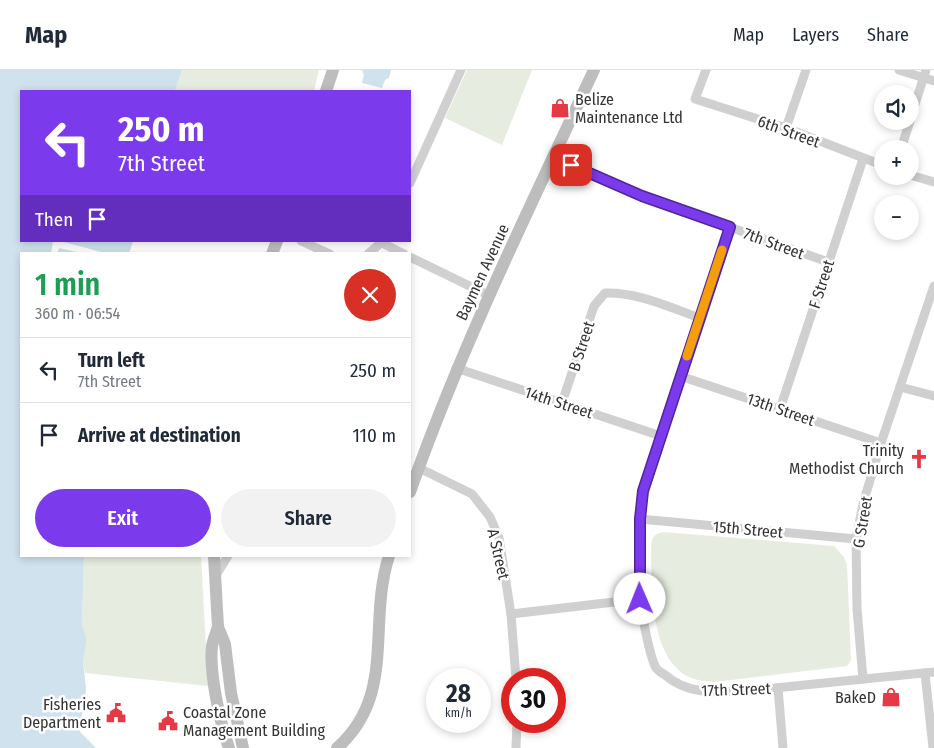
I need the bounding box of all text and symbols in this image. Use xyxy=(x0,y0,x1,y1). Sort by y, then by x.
text: Map xyxy=(25,21,67,49)
text: Map xyxy=(733,24,764,46)
text: Layers xyxy=(792,24,839,46)
text: Share xyxy=(867,24,909,46)
map controls xyxy=(874,85,919,240)
button: sound xyxy=(874,85,919,130)
place label: Belize Maintenance Ltd xyxy=(575,90,683,127)
shop icon: Belize Maintenance Ltd xyxy=(549,97,571,119)
text: 250 m xyxy=(118,108,205,150)
icon: left xyxy=(35,110,100,175)
street label: 6th Street xyxy=(755,111,823,152)
button: + xyxy=(874,140,919,185)
pin xyxy=(550,144,592,186)
text: 7th Street xyxy=(118,150,205,177)
icon: arrive xyxy=(557,151,585,179)
button: − xyxy=(874,195,919,240)
icon: arrive xyxy=(83,205,111,233)
text: Then xyxy=(35,208,73,231)
street label: Baymen Avenue xyxy=(452,221,513,323)
street label: 7th Street xyxy=(741,224,808,263)
street label: F Street xyxy=(805,257,838,311)
text: 1 min xyxy=(35,267,100,303)
button: close xyxy=(344,269,396,321)
text: 360 m · 06:54 xyxy=(35,304,120,323)
street label: B Street xyxy=(564,318,599,374)
text: Turn left xyxy=(78,349,145,372)
icon: left xyxy=(35,356,63,384)
text: 250 m xyxy=(350,359,396,382)
text: 7th Street xyxy=(78,372,141,391)
street label: 14th Street xyxy=(522,383,596,423)
street label: 13th Street xyxy=(745,389,818,430)
icon: arrive xyxy=(35,421,63,449)
text: Arrive at destination xyxy=(78,424,241,447)
text: 110 m xyxy=(352,424,396,447)
place label: Trinity Methodist Church xyxy=(789,441,905,478)
church icon: Trinity Methodist Church xyxy=(908,448,930,470)
button: Exit xyxy=(35,489,211,547)
button: Share xyxy=(221,489,396,547)
street label: G Street xyxy=(849,494,876,549)
street label: 15th Street xyxy=(712,517,785,542)
street label: A Street xyxy=(483,527,514,582)
position arrow xyxy=(613,572,665,624)
speed limit sign: 30 xyxy=(501,668,566,733)
text: 28 xyxy=(446,679,471,709)
street label: 17th Street xyxy=(701,679,772,700)
shop icon: BakeD xyxy=(880,686,902,708)
place label: BakeD xyxy=(835,688,876,707)
place label: Fisheries Department xyxy=(23,695,102,732)
public building icon: Fisheries Department xyxy=(105,702,127,724)
place label: Coastal Zone Management Building xyxy=(183,703,325,740)
text: km/h xyxy=(445,706,472,720)
public building icon: Coastal Zone Management Building xyxy=(157,710,179,732)

